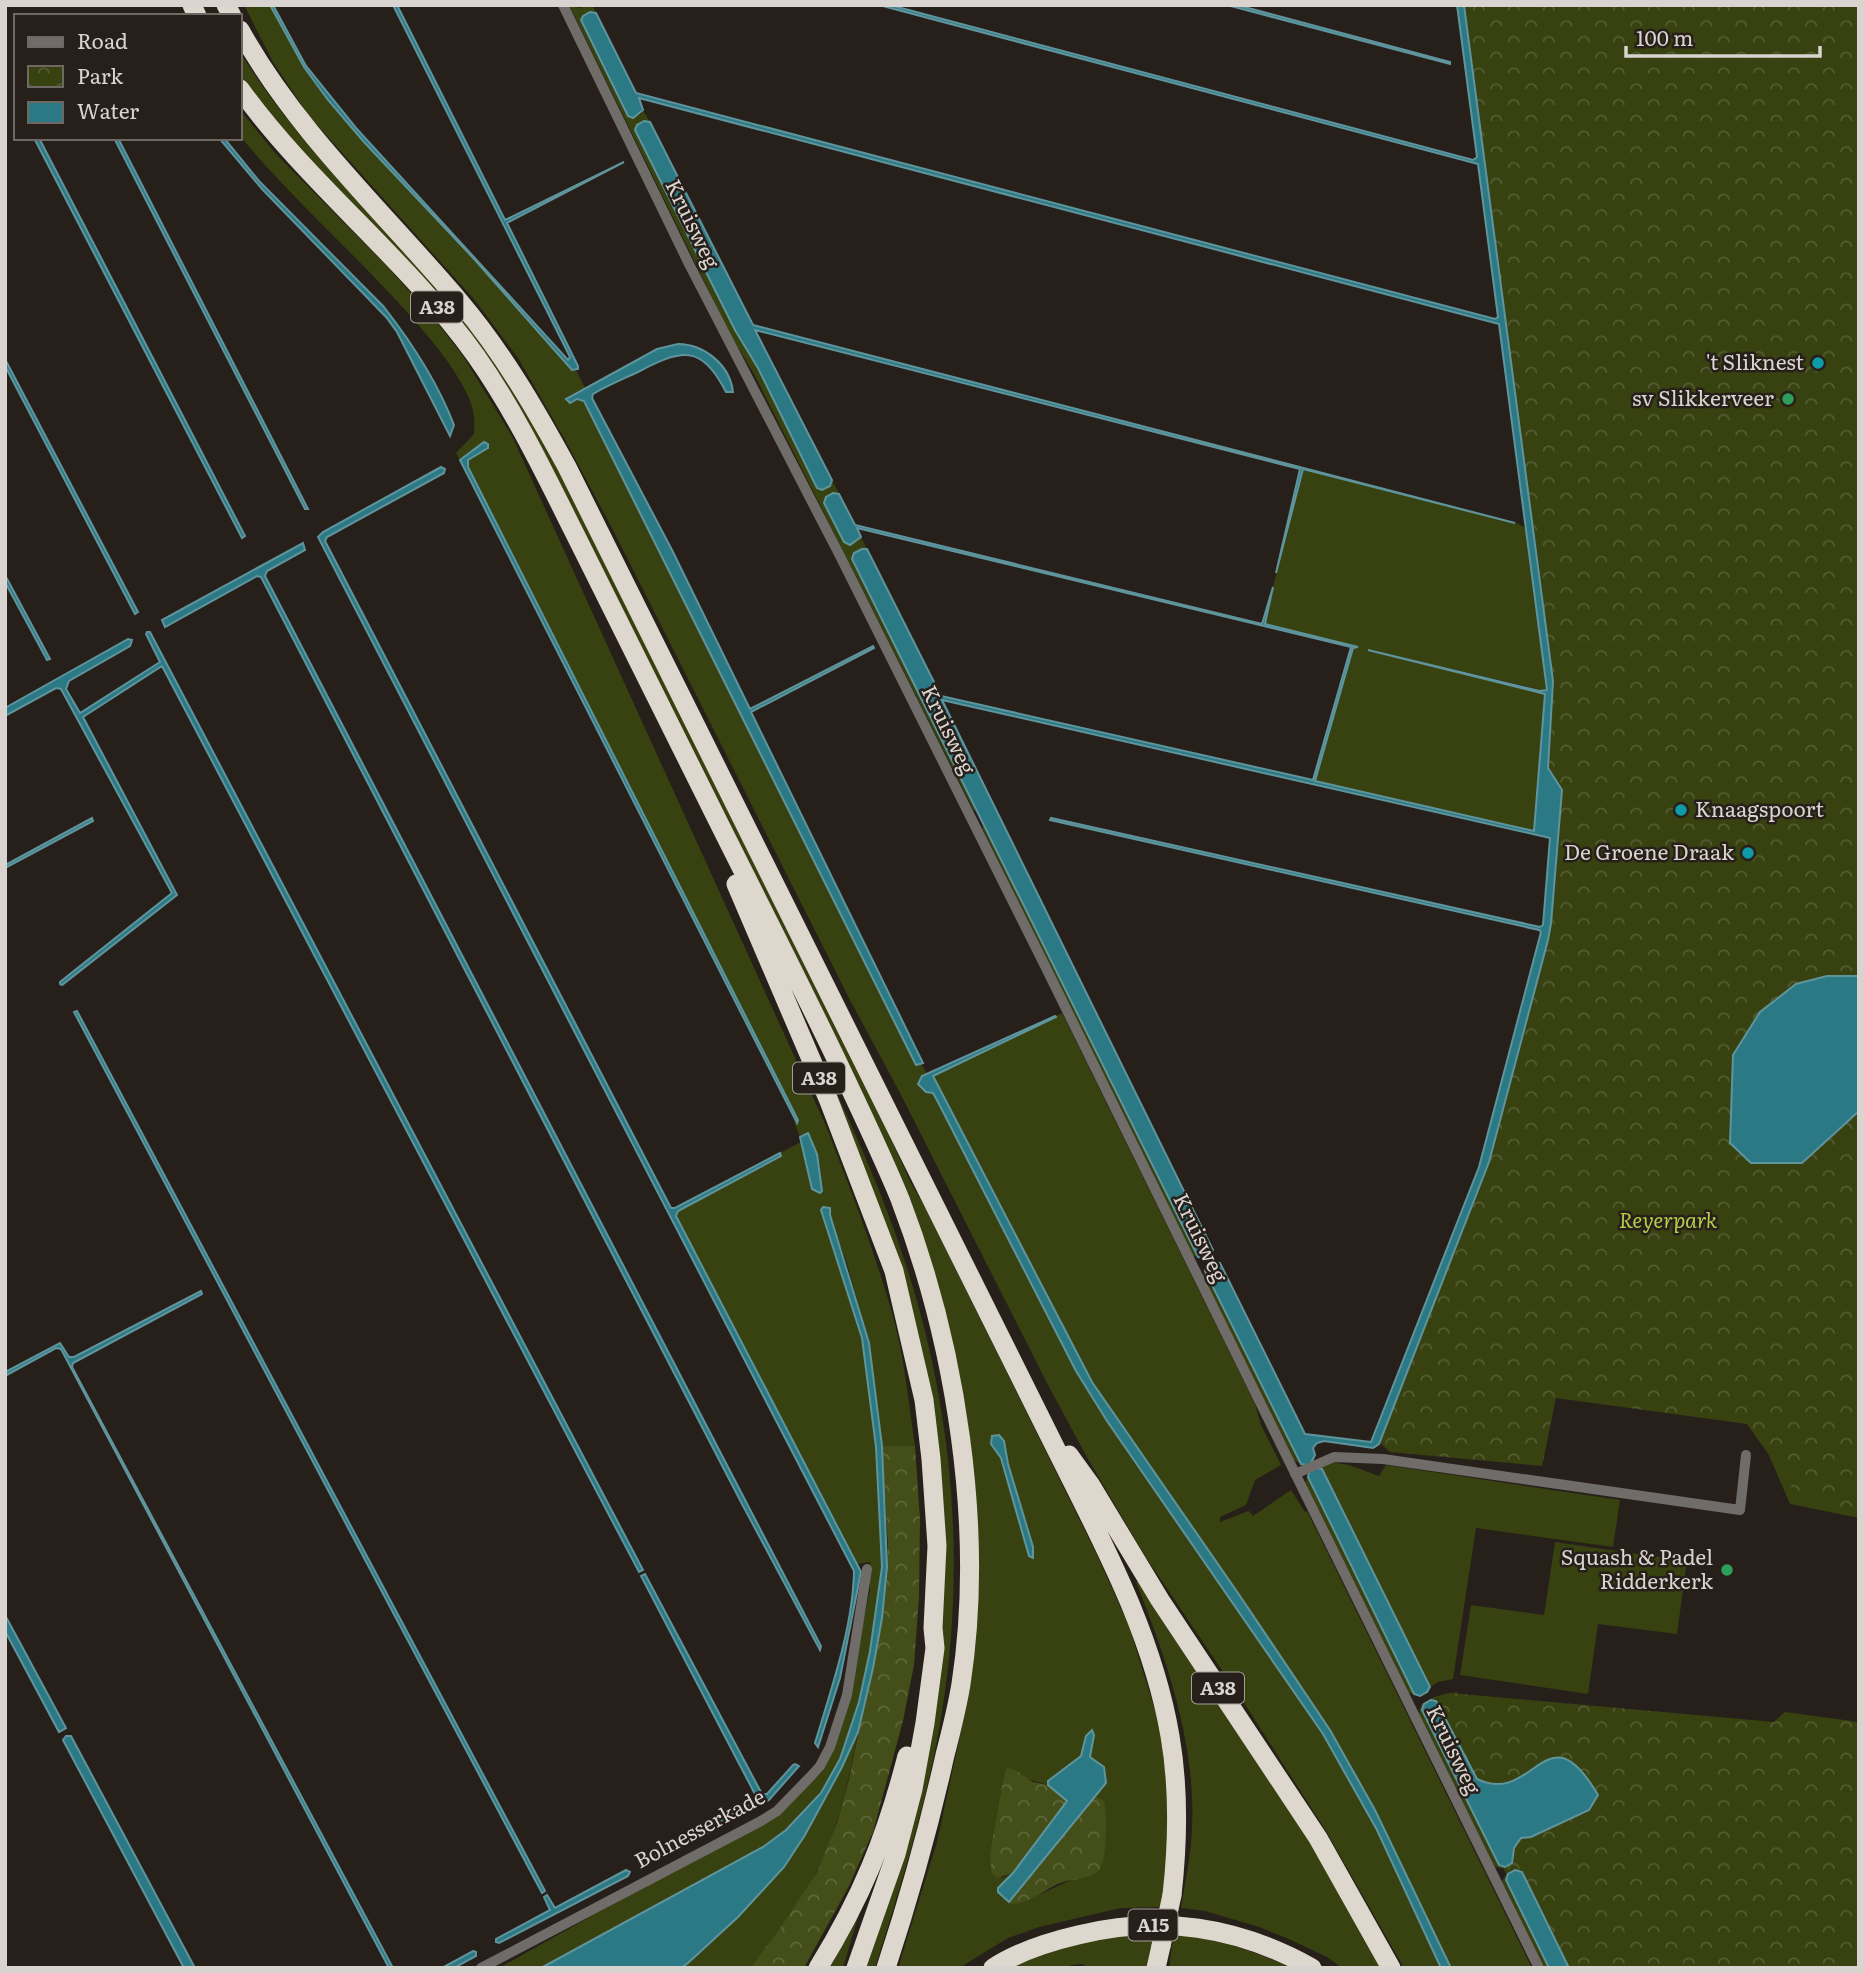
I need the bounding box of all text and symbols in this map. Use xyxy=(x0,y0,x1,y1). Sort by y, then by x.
legend xyxy=(14,14,242,140)
scale bar xyxy=(1626,14,1820,58)
text: 100 m xyxy=(1636,21,1693,52)
text: Road xyxy=(77,24,128,55)
text: Park xyxy=(77,59,123,90)
text: Water xyxy=(77,94,139,125)
street label: Kruisweg xyxy=(659,173,729,273)
road number: A38 xyxy=(411,292,463,322)
place label: 't Sliknest xyxy=(1706,345,1805,376)
marker: 't Sliknest xyxy=(1810,355,1826,371)
place label: sv Slikkerveer xyxy=(1632,381,1774,412)
marker: sv Slikkerveer xyxy=(1780,391,1796,407)
street label: Kruisweg xyxy=(915,679,985,779)
place label: Knaagspoort xyxy=(1695,792,1824,823)
marker: Knaagspoort xyxy=(1673,802,1689,818)
place label: De Groene Draak xyxy=(1564,835,1734,866)
marker: De Groene Draak xyxy=(1740,845,1756,861)
road number: A38 xyxy=(793,1062,845,1094)
street label: Kruisweg xyxy=(1167,1187,1237,1287)
park label: Reyerpark xyxy=(1619,1203,1718,1234)
place label: Squash & Padel Ridderkerk xyxy=(1561,1540,1713,1595)
marker: Squash & Padel Ridderkerk xyxy=(1719,1562,1735,1578)
road number: A38 xyxy=(1192,1672,1244,1704)
street label: Kruisweg xyxy=(1420,1699,1490,1799)
street label: Bolnesserkade xyxy=(628,1779,770,1874)
road number: A15 xyxy=(1128,1910,1178,1940)

